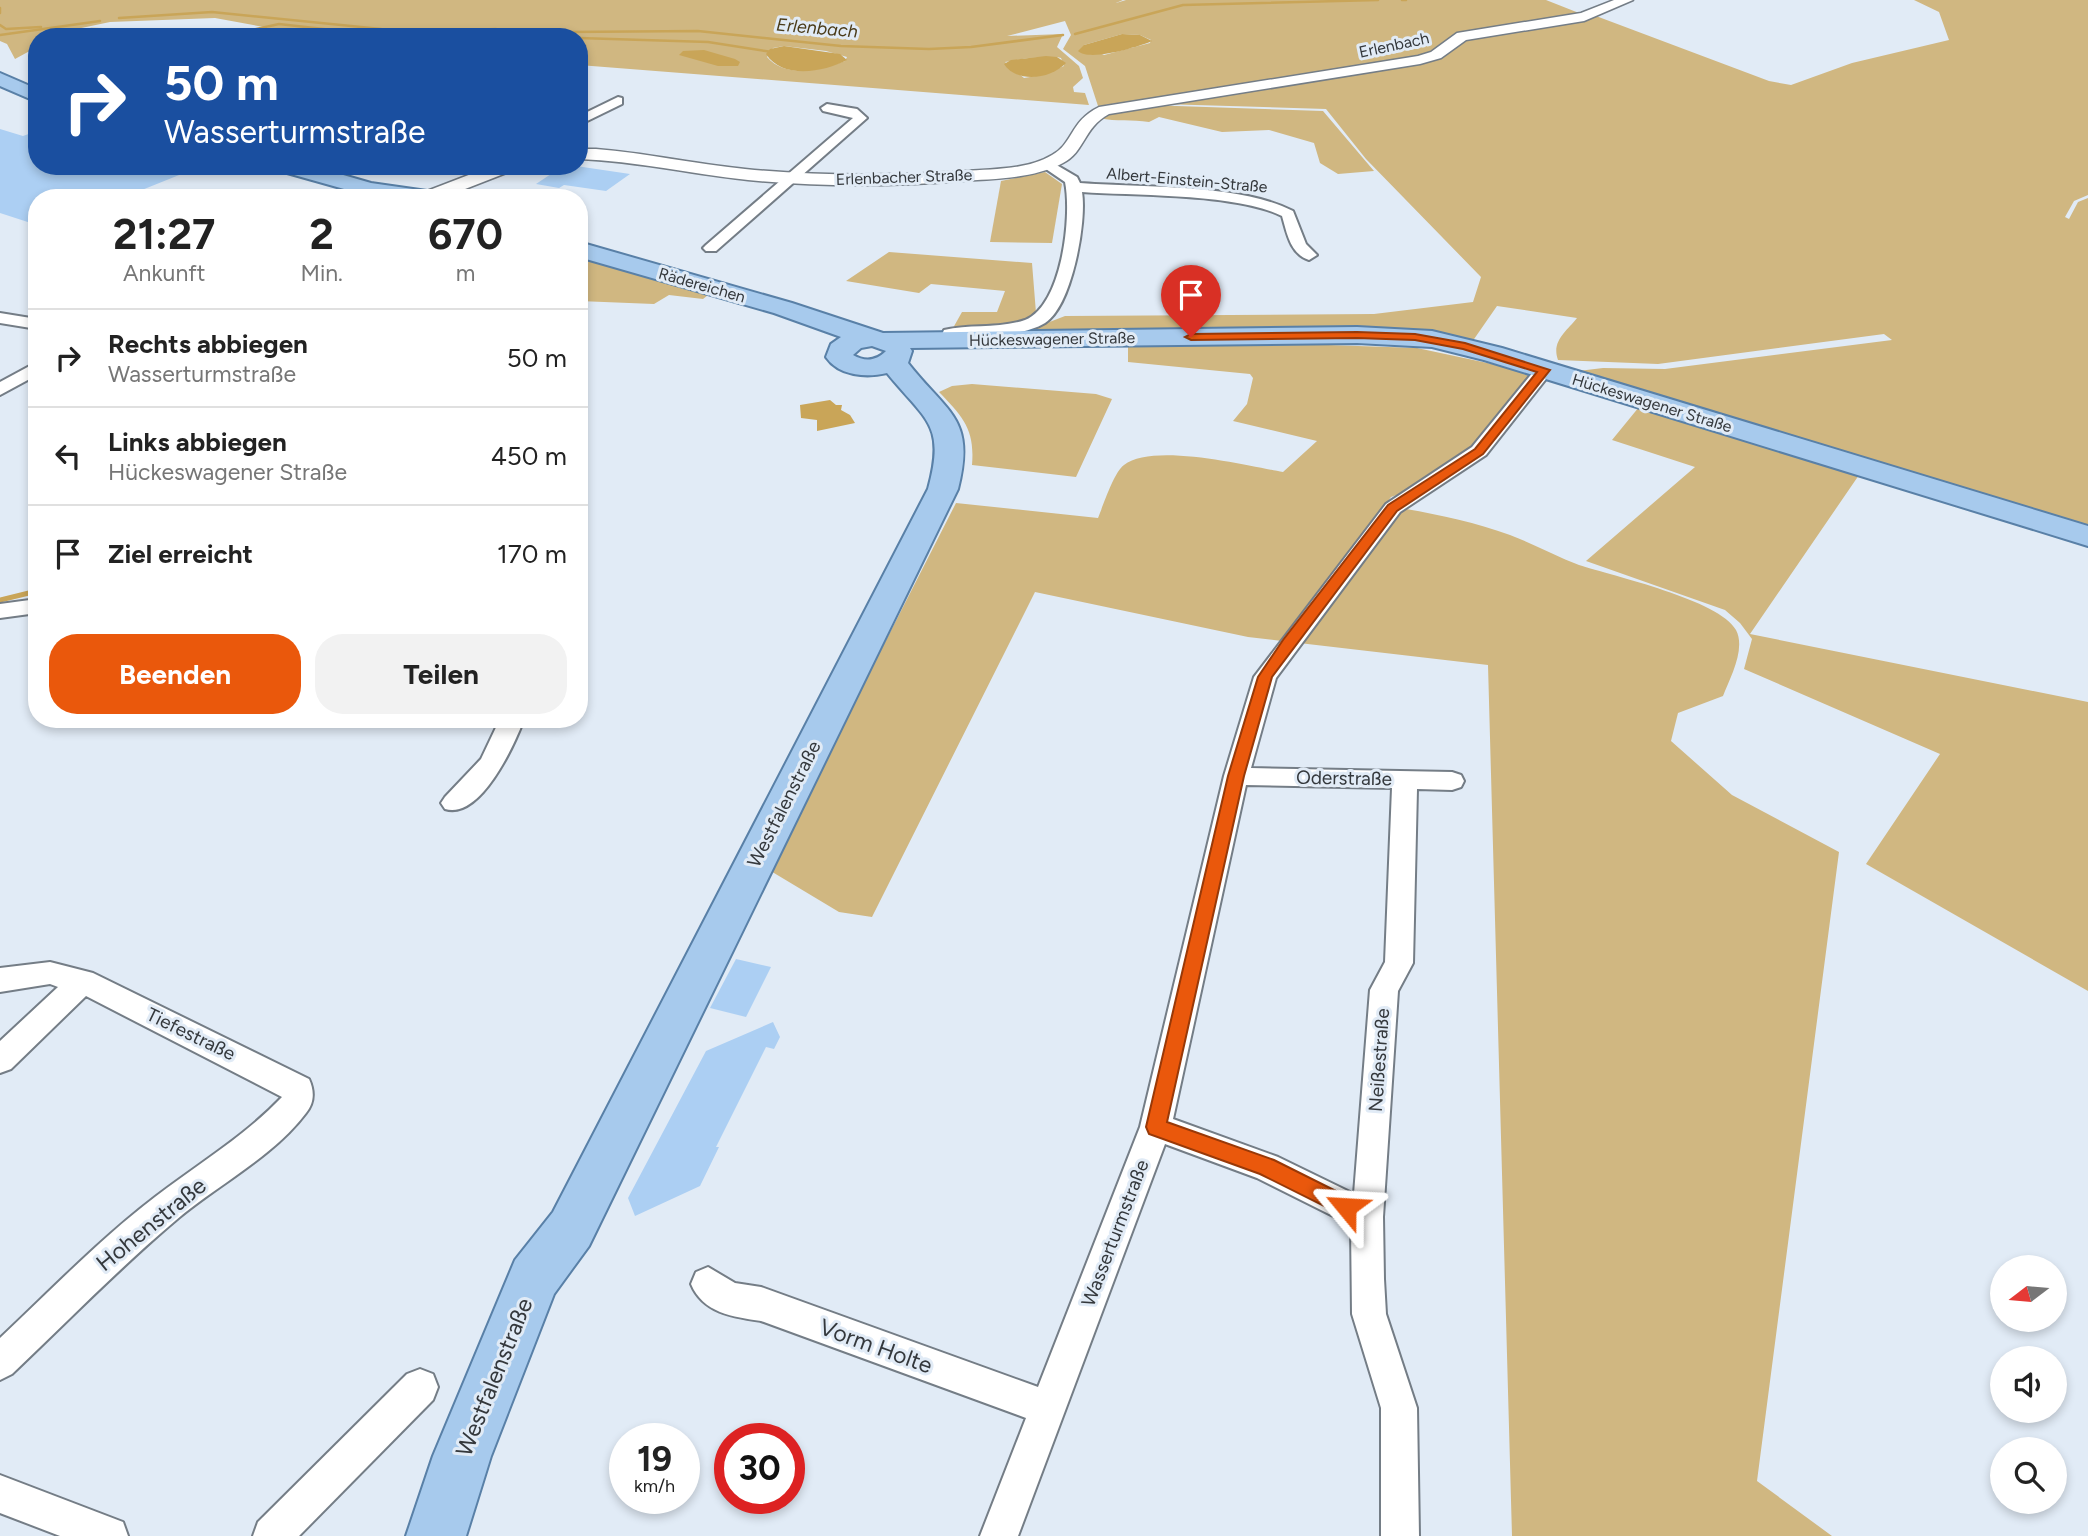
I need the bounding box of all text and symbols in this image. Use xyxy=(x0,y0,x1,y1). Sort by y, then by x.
water label: Erlenbach xyxy=(775,13,859,43)
street label: Erlenbach xyxy=(1357,28,1431,62)
text: 50 m xyxy=(164,53,279,112)
icon: right xyxy=(49,56,140,147)
text: Wasserturmstraße xyxy=(164,113,426,151)
street label: Albert-Einstein-Straße xyxy=(1106,164,1268,197)
street label: Erlenbacher Straße xyxy=(835,165,973,189)
text: 21:27 xyxy=(113,209,215,260)
text: 2 xyxy=(310,209,334,260)
text: 670 xyxy=(428,209,503,260)
text: Ankunft xyxy=(123,259,205,287)
text: Min. xyxy=(300,259,343,287)
text: m xyxy=(456,259,475,287)
street label: Rädereichen xyxy=(656,264,748,306)
pin xyxy=(1161,265,1221,337)
icon: arrive xyxy=(1172,276,1210,314)
text: Rechts abbiegen xyxy=(108,328,308,360)
street label: Hückeswagener Straße xyxy=(969,328,1136,350)
icon: right xyxy=(49,339,87,377)
text: 50 m xyxy=(507,342,567,374)
text: Wasserturmstraße xyxy=(108,360,296,388)
street label: Hückeswagener Straße xyxy=(1570,370,1735,436)
text: Links abbiegen xyxy=(108,426,287,458)
icon: left xyxy=(49,437,87,475)
text: 450 m xyxy=(491,440,567,472)
text: Hückeswagener Straße xyxy=(108,458,347,486)
icon: arrive xyxy=(49,535,87,573)
text: Ziel erreicht xyxy=(108,538,253,570)
text: 170 m xyxy=(497,538,567,570)
button: Beenden xyxy=(49,634,301,714)
button: Teilen xyxy=(315,634,567,714)
street label: Westfalenstraße xyxy=(742,737,826,871)
street label: Oderstraße xyxy=(1296,766,1392,790)
street label: Tiefestraße xyxy=(143,1003,239,1065)
street label: Neißestraße xyxy=(1364,1007,1394,1113)
street label: Wasserturmstraße xyxy=(1076,1156,1154,1310)
position arrow xyxy=(1309,1170,1383,1244)
street label: Hohenstraße xyxy=(90,1171,212,1277)
north arrow xyxy=(1990,1255,2067,1332)
map controls xyxy=(1990,1255,2067,1514)
street label: Westfalenstraße xyxy=(450,1294,538,1460)
street label: Vorm Holte xyxy=(816,1313,936,1379)
button: sound xyxy=(1990,1346,2067,1423)
speed limit sign: 30 xyxy=(714,1423,805,1514)
button: search xyxy=(1990,1437,2067,1514)
text: 19 xyxy=(637,1438,672,1480)
text: km/h xyxy=(634,1475,675,1497)

